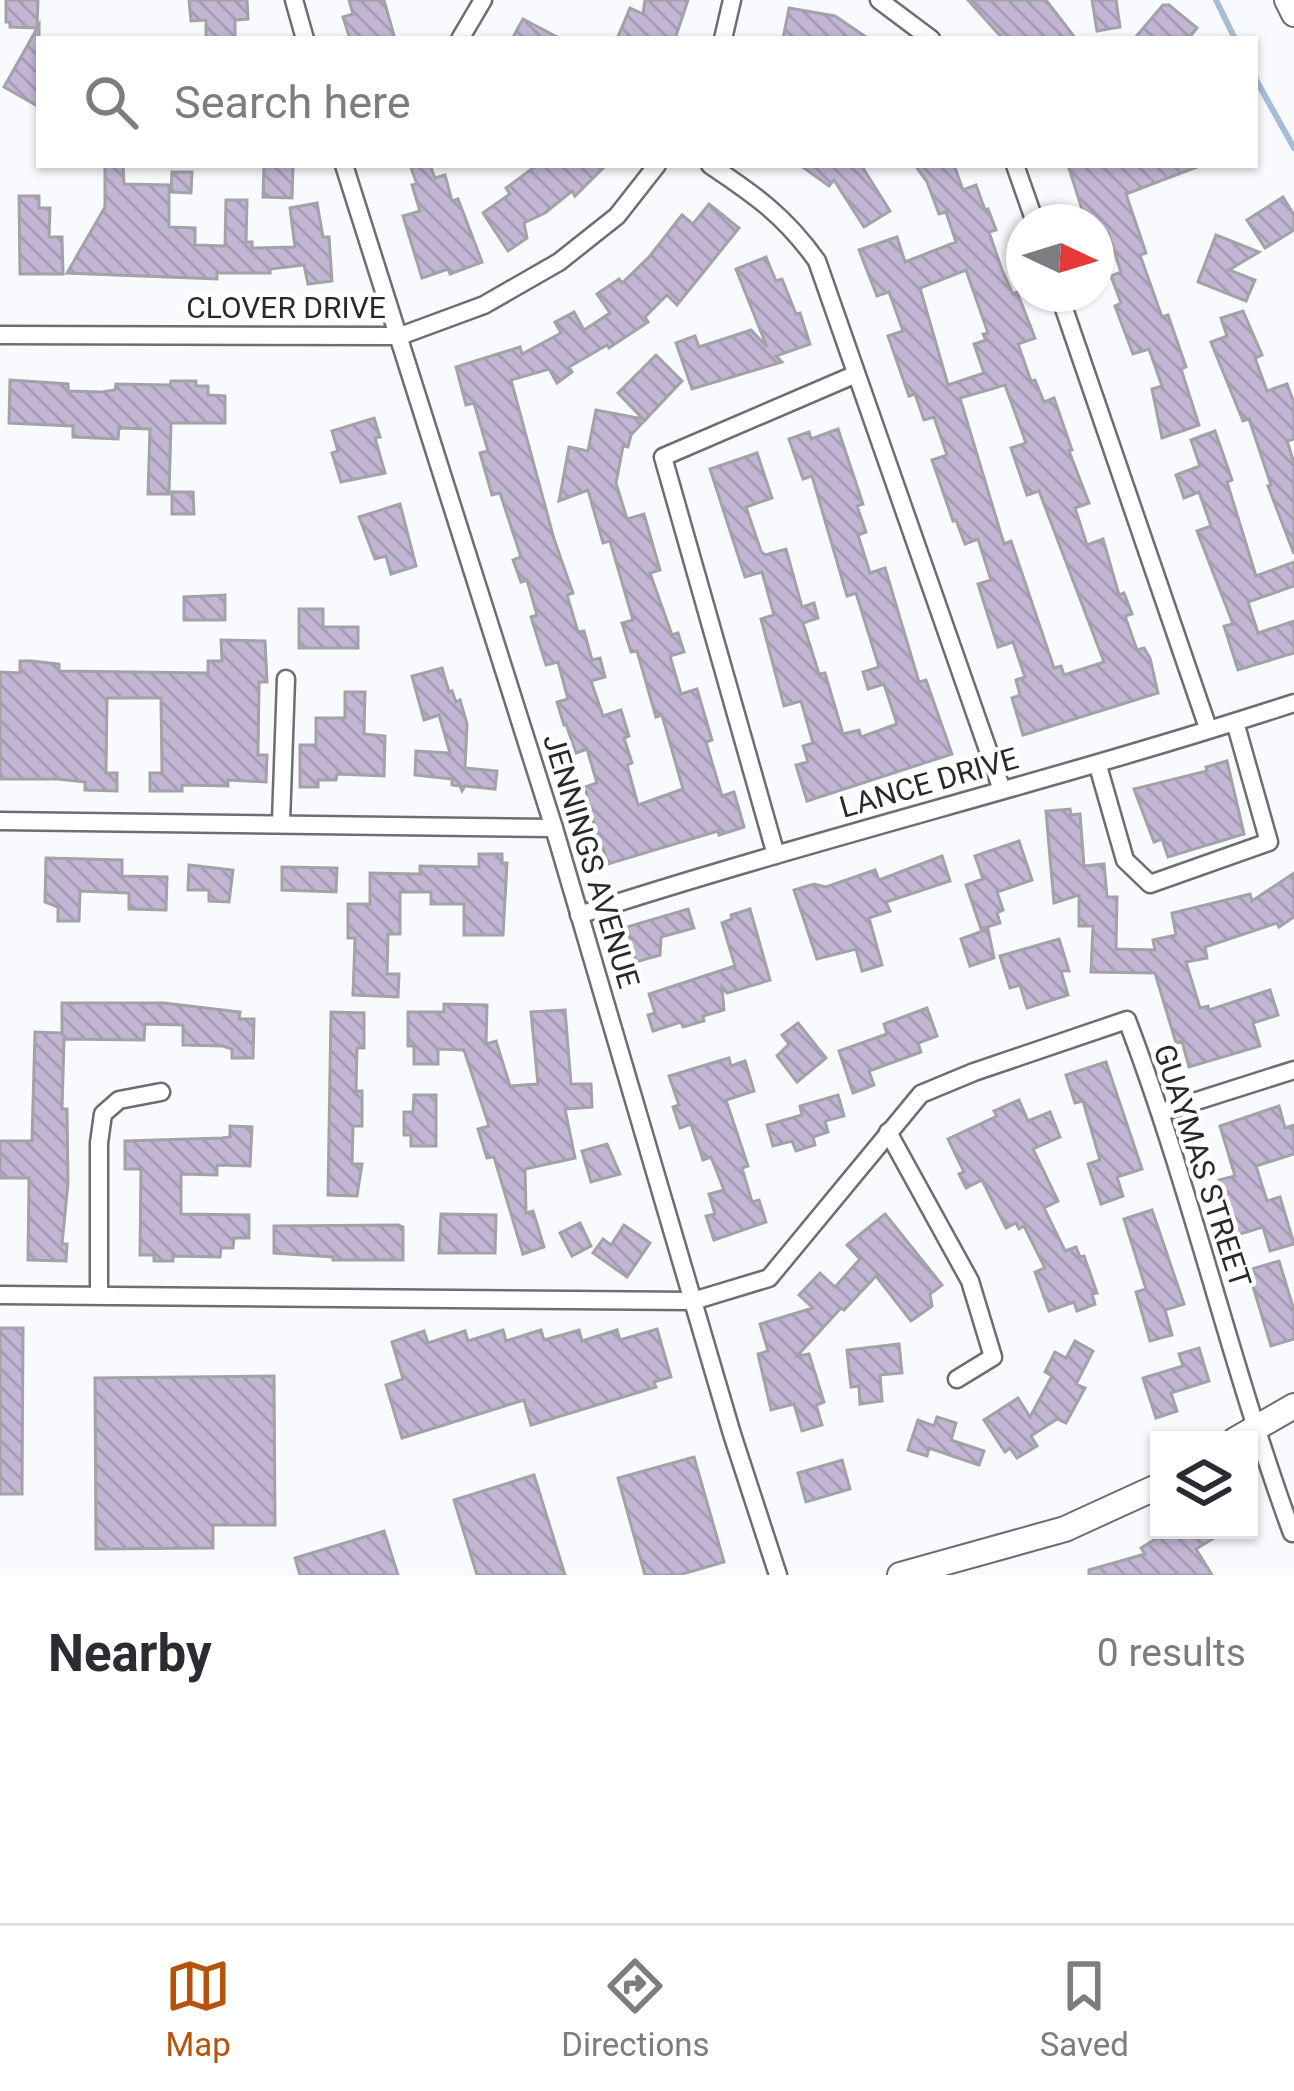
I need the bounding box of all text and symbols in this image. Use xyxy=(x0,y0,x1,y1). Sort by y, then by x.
search box xyxy=(36,36,1258,168)
icon: search xyxy=(78,69,144,135)
text: Search here xyxy=(174,76,411,129)
north arrow xyxy=(1006,204,1114,312)
street label: CLOVER DRIVE xyxy=(186,290,386,325)
street label: JENNINGS AVENUE xyxy=(536,729,647,992)
street label: LANCE DRIVE xyxy=(836,740,1022,825)
street label: GUAYMAS STREET xyxy=(1147,1040,1258,1292)
map controls xyxy=(1150,1431,1258,1539)
button: layers xyxy=(1150,1431,1258,1539)
text: Nearby xyxy=(48,1624,212,1683)
text: 0 results xyxy=(1097,1630,1246,1676)
tab: Map xyxy=(165,1953,231,2064)
tab: Directions xyxy=(561,1953,710,2064)
tab: Saved xyxy=(1040,1953,1129,2064)

